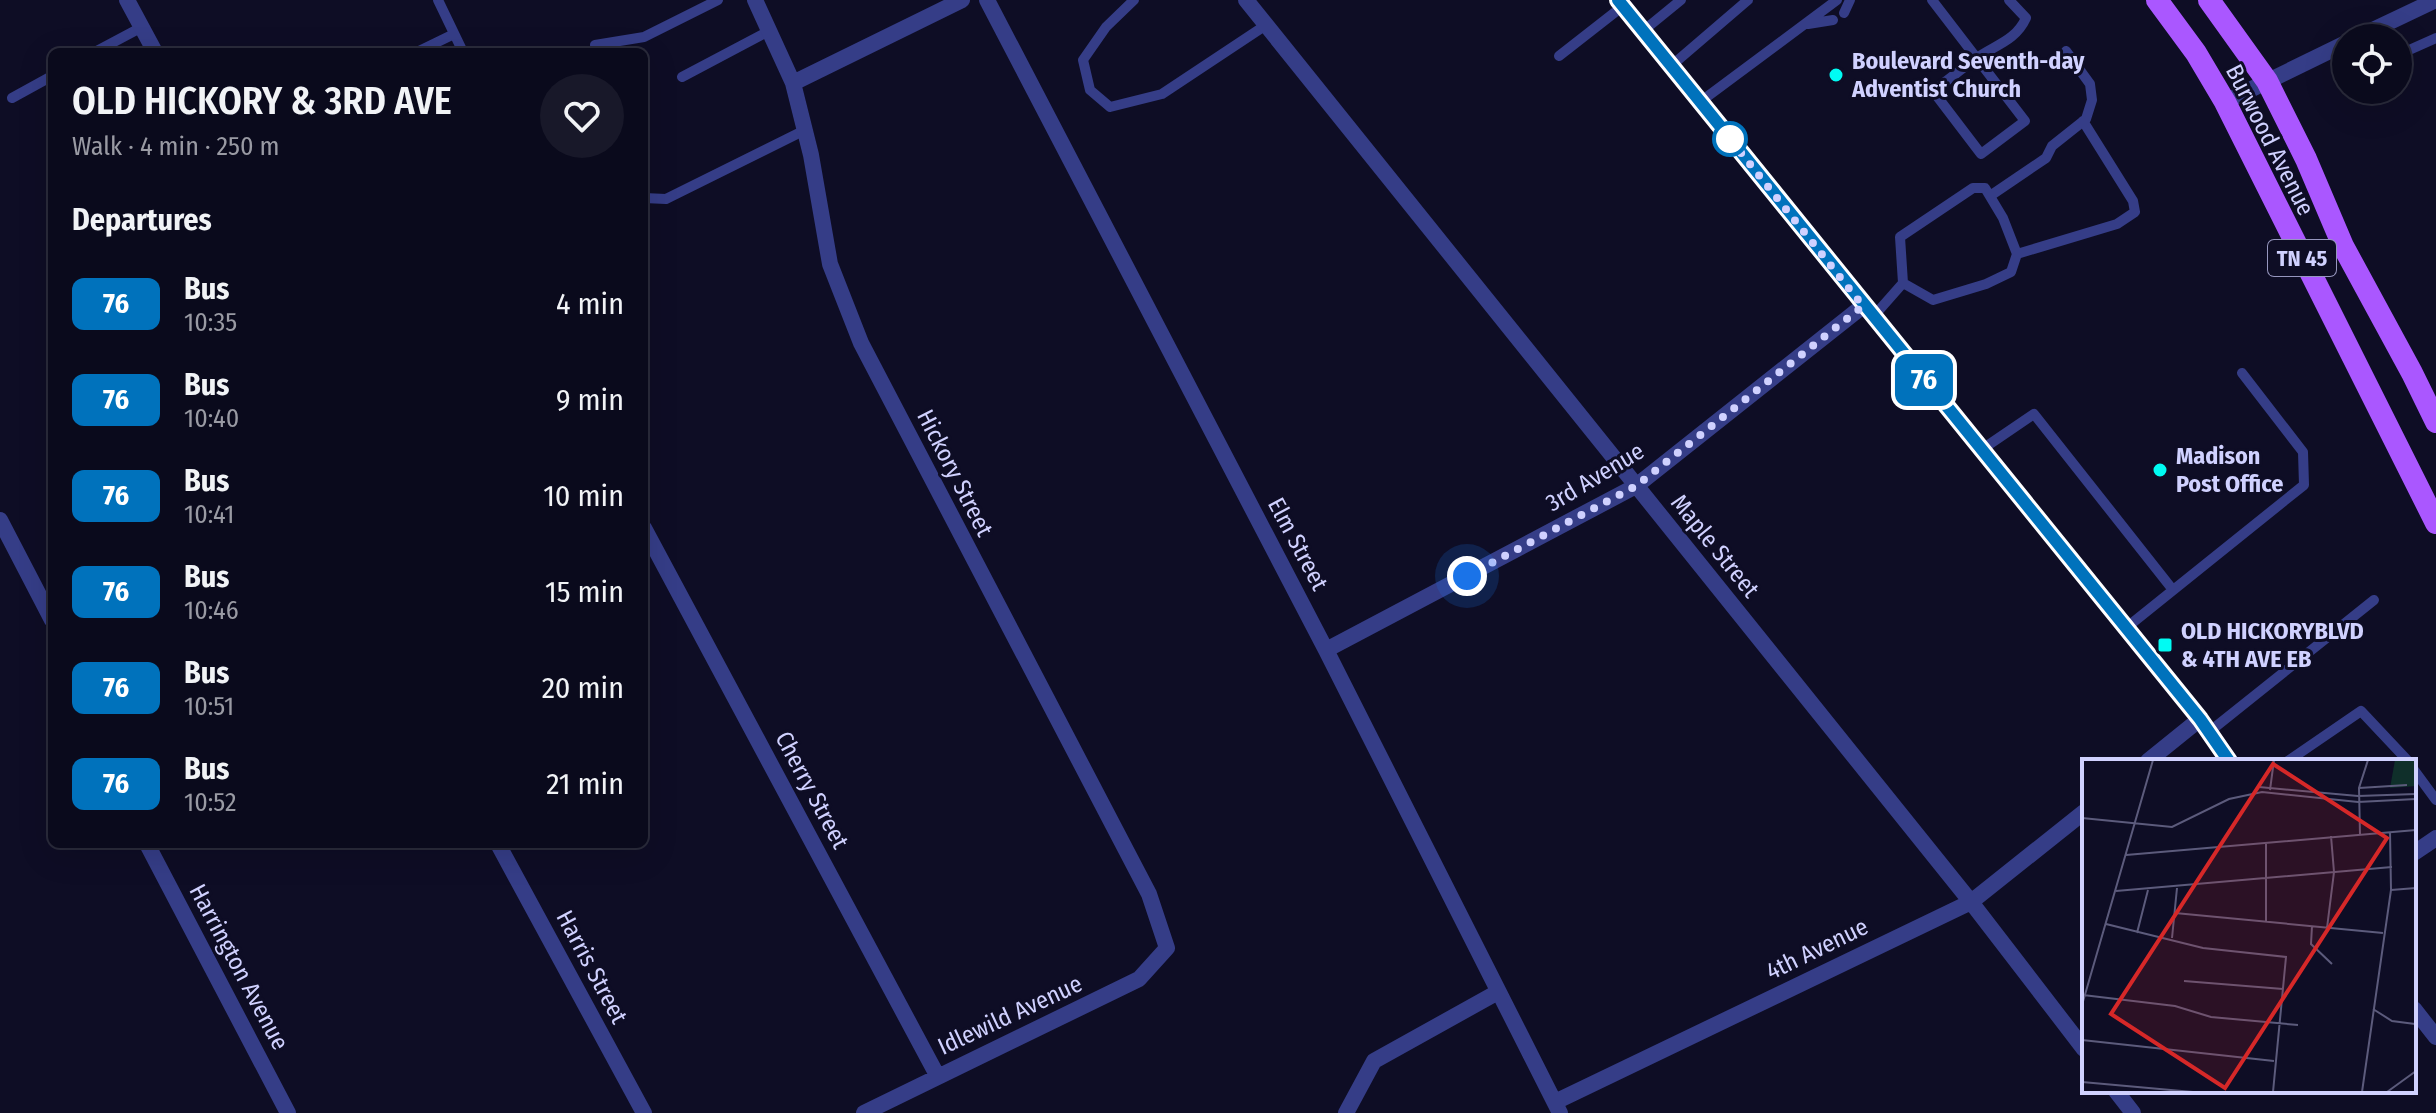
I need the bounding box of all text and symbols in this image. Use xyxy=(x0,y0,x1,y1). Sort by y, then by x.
map controls xyxy=(2332,24,2412,104)
button: locate xyxy=(2332,24,2412,104)
place label: Boulevard Seventh-day Adventist Church xyxy=(1851,47,2085,103)
street label: Burwood Avenue xyxy=(2220,60,2320,220)
marker: Boulevard Seventh-day Adventist Church xyxy=(1827,66,1845,84)
button: heart xyxy=(540,74,624,158)
text: OLD HICKORY & 3RD AVE xyxy=(72,78,452,124)
unlabelled marker xyxy=(1713,122,1747,156)
text: Walk · 4 min · 250 m xyxy=(72,131,280,162)
text: Departures xyxy=(72,202,212,238)
road number: TN 45 xyxy=(2268,240,2336,276)
text: Bus xyxy=(184,271,229,307)
text: 4 min xyxy=(556,286,624,322)
text: 76 xyxy=(103,287,129,320)
text: 10:35 xyxy=(184,307,237,338)
line badge: 76 xyxy=(1888,354,1960,406)
text: 76 xyxy=(1911,363,1937,396)
text: Bus xyxy=(184,367,229,403)
text: 9 min xyxy=(556,382,624,418)
text: 76 xyxy=(103,383,129,416)
text: 10:40 xyxy=(184,403,239,434)
street label: Hickory Street xyxy=(911,405,999,541)
street label: 3rd Avenue xyxy=(1541,437,1649,517)
place label: Madison Post Office xyxy=(2176,442,2283,498)
marker: Madison Post Office xyxy=(2151,461,2169,479)
text: Bus xyxy=(184,463,229,499)
text: 10 min xyxy=(543,478,624,514)
text: 76 xyxy=(103,479,129,512)
street label: Maple Street xyxy=(1665,489,1765,603)
street label: Elm Street xyxy=(1262,493,1334,595)
text: 10:41 xyxy=(184,499,234,530)
your location xyxy=(1447,556,1487,596)
text: Bus xyxy=(184,559,229,595)
text: 15 min xyxy=(545,574,624,610)
text: 76 xyxy=(103,575,129,608)
text: 10:46 xyxy=(184,595,239,626)
place label: OLD HICKORYBLVD & 4TH AVE EB xyxy=(2181,617,2364,673)
marker: OLD HICKORYBLVD & 4TH AVE EB xyxy=(2156,636,2174,654)
text: Bus xyxy=(184,655,229,691)
text: 20 min xyxy=(542,670,624,706)
text: 76 xyxy=(103,671,129,704)
text: 10:51 xyxy=(184,691,234,722)
street label: Cherry Street xyxy=(769,727,855,853)
text: Bus xyxy=(184,751,229,787)
inset map xyxy=(2082,759,2416,1093)
text: 21 min xyxy=(546,766,624,802)
text: 76 xyxy=(103,767,129,800)
text: 10:52 xyxy=(184,787,236,818)
street label: Harrington Avenue xyxy=(184,879,294,1055)
street label: Harris Street xyxy=(551,906,634,1028)
street label: 4th Avenue xyxy=(1761,912,1873,986)
street label: Idlewild Avenue xyxy=(933,969,1087,1061)

